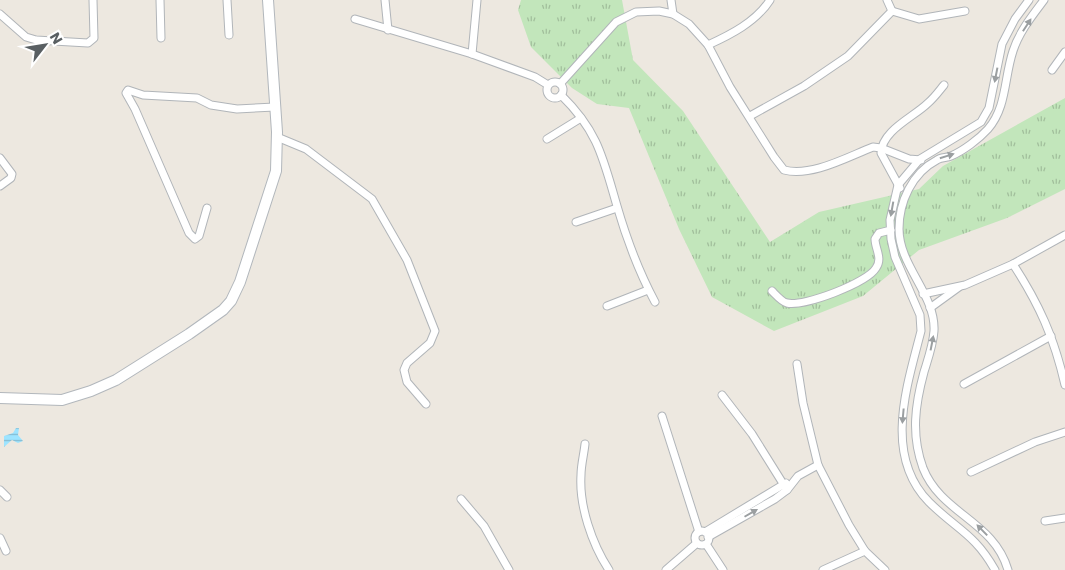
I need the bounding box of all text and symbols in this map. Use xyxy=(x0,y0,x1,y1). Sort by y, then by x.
one-way arrow xyxy=(1022,18,1031,31)
north arrow xyxy=(20,20,70,70)
text: N xyxy=(45,29,67,48)
one-way arrow xyxy=(991,68,999,84)
one-way arrow xyxy=(940,151,955,159)
one-way arrow xyxy=(888,202,896,218)
one-way arrow xyxy=(928,335,936,351)
one-way arrow xyxy=(899,408,907,424)
one-way arrow xyxy=(744,508,757,517)
one-way arrow xyxy=(976,524,988,536)

